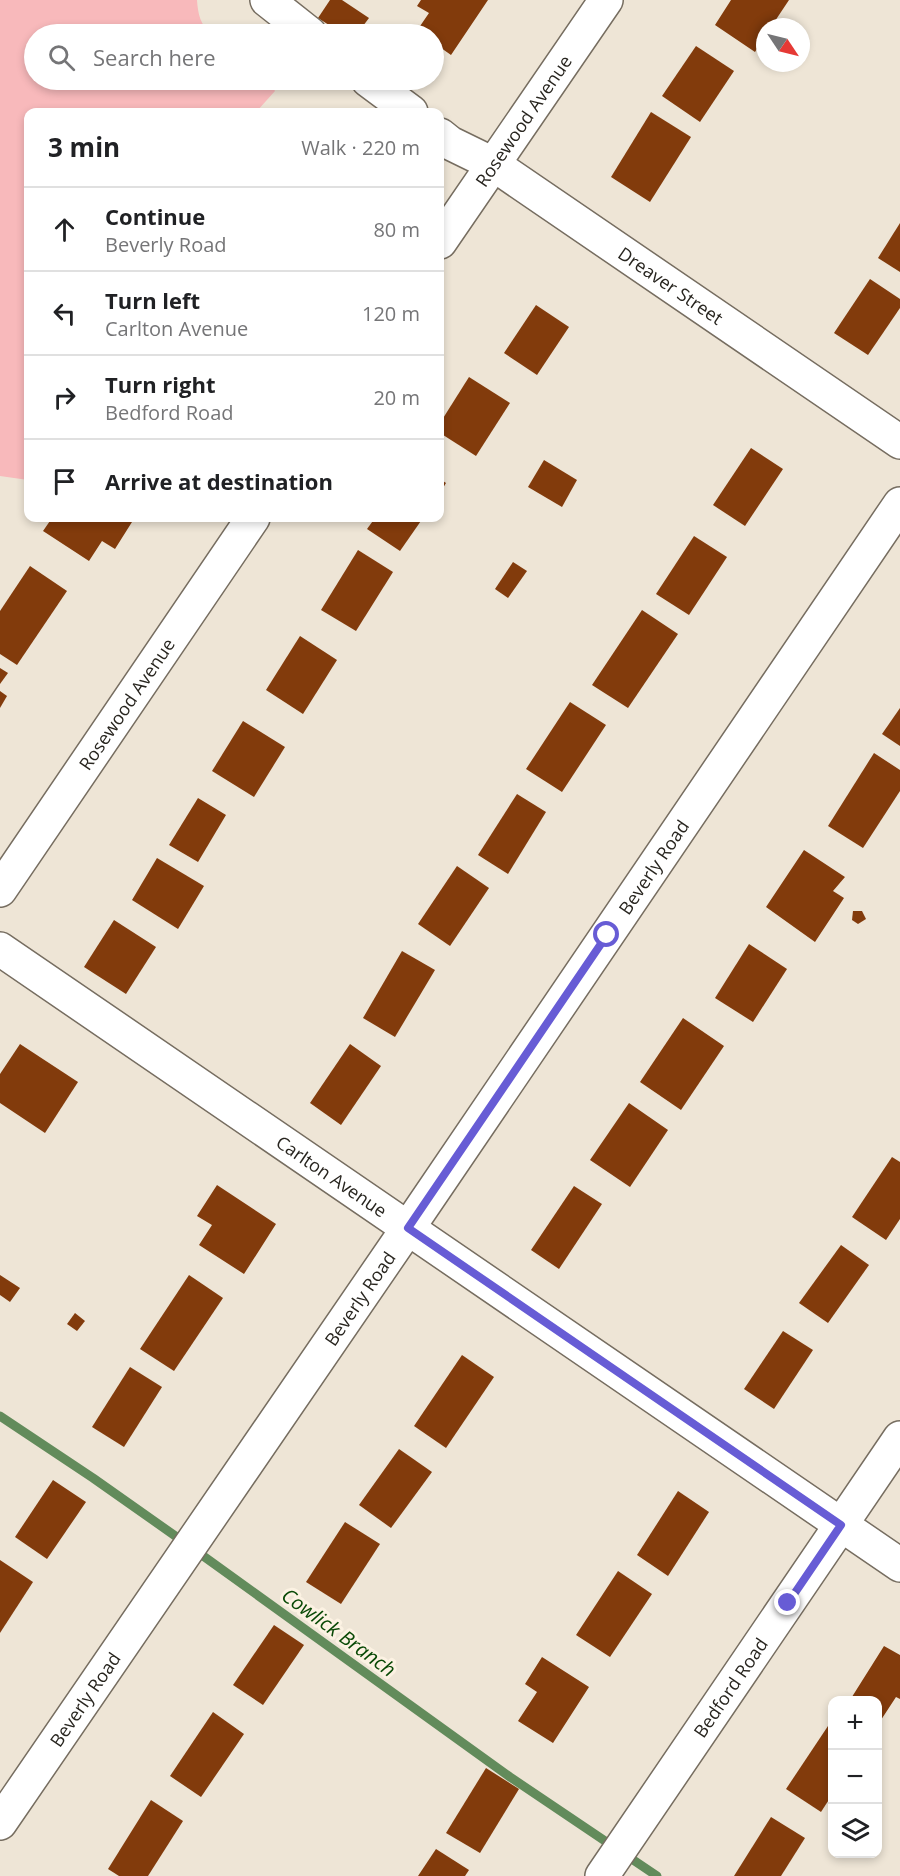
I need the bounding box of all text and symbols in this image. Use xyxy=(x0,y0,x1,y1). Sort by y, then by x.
north arrow xyxy=(756,18,810,72)
search box xyxy=(24,24,444,90)
icon: search xyxy=(45,41,78,74)
text: Search here xyxy=(93,42,216,72)
street label: Rosewood Avenue xyxy=(470,50,577,191)
text: 3 min xyxy=(48,129,120,165)
text: Walk · 220 m xyxy=(301,134,420,161)
text: Continue xyxy=(105,201,205,231)
icon: ahead xyxy=(48,213,81,246)
text: 80 m xyxy=(373,216,420,243)
text: Beverly Road xyxy=(105,231,227,258)
street label: Dreaver Street xyxy=(614,241,728,330)
text: Turn left xyxy=(105,285,200,315)
icon: left xyxy=(48,297,81,330)
text: 120 m xyxy=(362,300,420,327)
text: Carlton Avenue xyxy=(105,315,248,342)
text: Turn right xyxy=(105,369,216,399)
icon: right xyxy=(48,381,81,414)
text: 20 m xyxy=(373,384,420,411)
text: Bedford Road xyxy=(105,399,233,426)
icon: arrive xyxy=(48,465,81,498)
text: Arrive at destination xyxy=(105,466,333,496)
street label: Rosewood Avenue xyxy=(73,633,180,775)
street label: Beverly Road xyxy=(613,815,694,919)
route start xyxy=(593,921,619,947)
street label: Carlton Avenue xyxy=(272,1130,392,1222)
street label: Beverly Road xyxy=(319,1247,401,1350)
water label: Cowlick Branch xyxy=(277,1581,401,1683)
route end xyxy=(774,1589,800,1615)
street label: Bedford Road xyxy=(688,1633,773,1742)
street label: Beverly Road xyxy=(44,1647,126,1751)
map controls xyxy=(828,1696,882,1858)
button: + xyxy=(828,1696,882,1750)
button: − xyxy=(828,1750,882,1804)
button: layers xyxy=(828,1804,882,1858)

